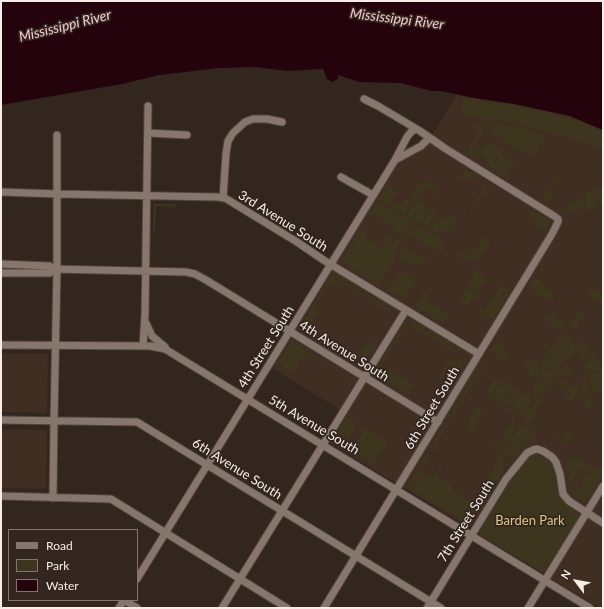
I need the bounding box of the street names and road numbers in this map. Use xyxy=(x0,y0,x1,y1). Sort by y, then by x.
street label: 3rd Avenue South xyxy=(235,187,331,255)
street label: 4th Street South xyxy=(235,303,297,391)
street label: 4th Avenue South xyxy=(296,317,392,385)
street label: 6th Street South xyxy=(401,364,463,452)
street label: 5th Avenue South xyxy=(266,392,362,458)
street label: 6th Avenue South xyxy=(189,435,285,503)
street label: 7th Street South xyxy=(435,477,497,565)

